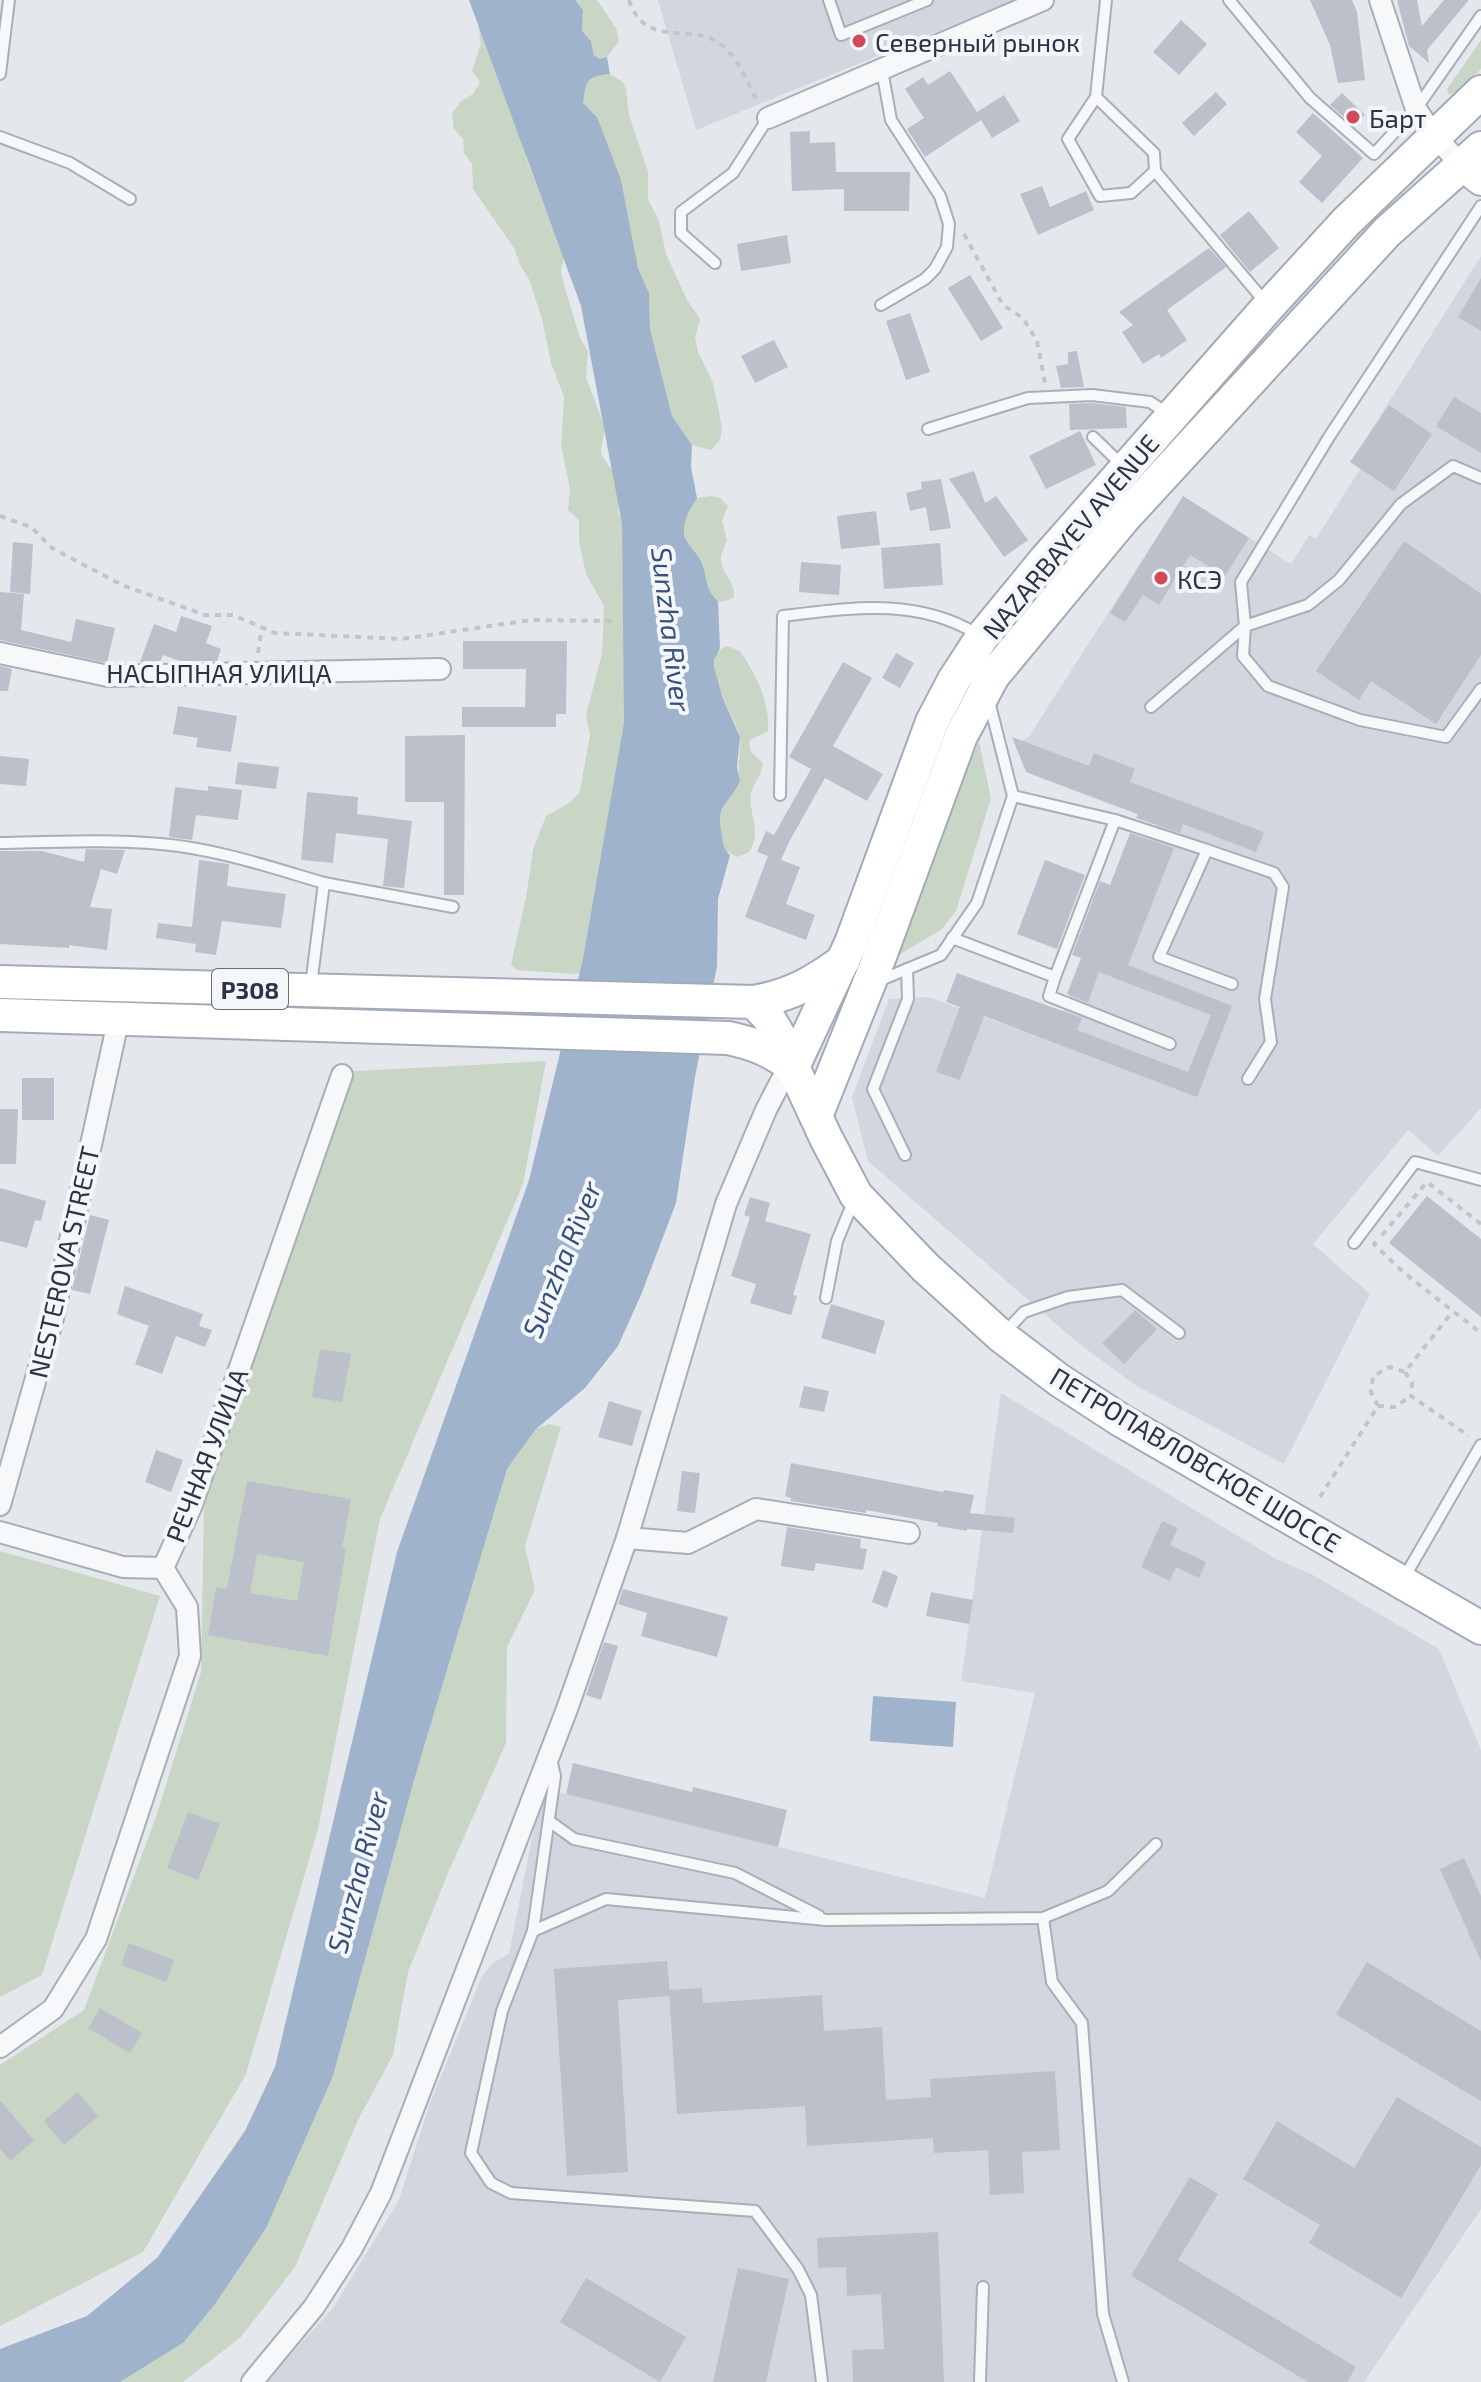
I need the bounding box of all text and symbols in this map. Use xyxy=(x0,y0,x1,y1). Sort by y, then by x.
place label: Северный рынок xyxy=(875,26,1080,57)
marker: Северный рынок xyxy=(850,32,868,50)
place label: Барт xyxy=(1369,102,1427,133)
marker: Барт xyxy=(1344,108,1362,126)
street label: NAZARBAYEV AVENUE xyxy=(975,427,1165,645)
water label: Sunzha River xyxy=(645,545,699,714)
place label: КСЭ xyxy=(1177,563,1222,594)
marker: КСЭ xyxy=(1152,569,1170,587)
street label: НАСЫПНАЯ УЛИЦА xyxy=(106,657,332,688)
road number: P308 xyxy=(212,969,288,1009)
street label: NESTEROVA STREET xyxy=(21,1143,105,1381)
water label: Sunzha River xyxy=(514,1175,608,1342)
street label: ПЕТРОПАВЛОВСКОЕ ШОССЕ xyxy=(1045,1360,1347,1558)
street label: РЕЧНАЯ УЛИЦА xyxy=(159,1364,253,1546)
water label: Sunzha River xyxy=(319,1787,395,1956)

